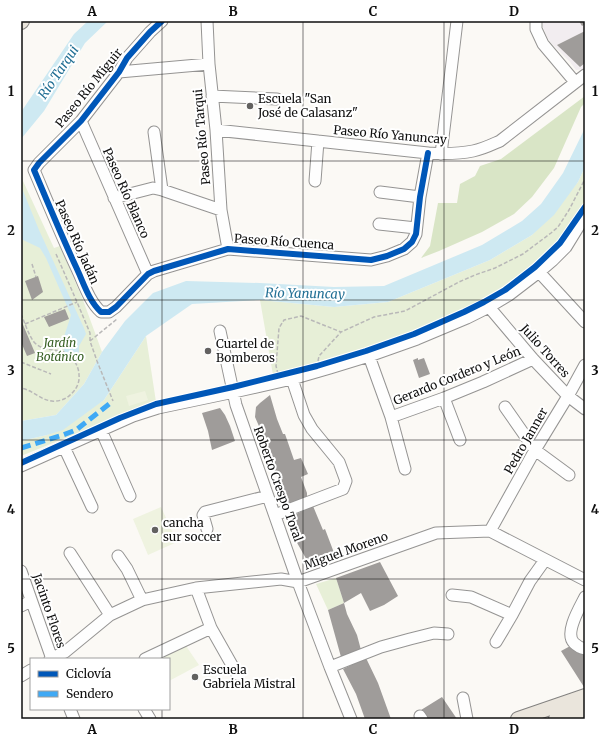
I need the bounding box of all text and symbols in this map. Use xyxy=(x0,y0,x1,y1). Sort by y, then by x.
text: A xyxy=(86,3,97,20)
text: B xyxy=(228,3,238,20)
text: C xyxy=(369,3,378,20)
text: D xyxy=(509,3,519,20)
water label: Río Tarqui xyxy=(34,42,83,102)
street label: Paseo Río Miguir xyxy=(52,44,126,130)
text: 1 xyxy=(8,83,14,100)
text: 1 xyxy=(592,83,598,100)
street label: Paseo Río Tarqui xyxy=(190,88,213,186)
place label: Escuela "San José de Calasanz" xyxy=(257,91,358,120)
marker: Escuela "San José de Calasanz" xyxy=(245,101,255,111)
street label: Paseo Río Yanuncay xyxy=(333,122,447,147)
street label: Paseo Río Blanco xyxy=(100,145,153,240)
street label: Paseo Río Jadán xyxy=(52,197,103,286)
text: 2 xyxy=(7,222,15,239)
text: 2 xyxy=(591,222,599,239)
street label: Paseo Río Cuenca xyxy=(234,231,335,253)
water label: Río Yanuncay xyxy=(265,284,345,303)
street label: Julio Torres xyxy=(517,320,573,381)
park label: Jardín Botánico xyxy=(36,335,84,364)
place label: Cuartel de Bomberos xyxy=(216,336,275,365)
street label: Gerardo Cordero y León xyxy=(391,343,523,408)
marker: Cuartel de Bomberos xyxy=(203,346,213,356)
text: 3 xyxy=(7,362,15,379)
text: 3 xyxy=(591,362,599,379)
street label: Pedro Janner xyxy=(501,404,551,477)
street label: Roberto Crespo Toral xyxy=(251,424,306,544)
text: 4 xyxy=(7,501,16,518)
text: 4 xyxy=(591,501,600,518)
place label: cancha sur soccer xyxy=(163,515,222,544)
marker: cancha sur soccer xyxy=(150,525,160,535)
street label: Miguel Moreno xyxy=(302,528,390,573)
street label: Jacinto Flores xyxy=(29,571,69,650)
text: 5 xyxy=(7,640,15,657)
text: 5 xyxy=(591,640,599,657)
legend xyxy=(30,658,170,710)
place label: Escuela Gabriela Mistral xyxy=(203,662,296,691)
text: Ciclovía xyxy=(66,666,112,681)
marker: Escuela Gabriela Mistral xyxy=(190,672,200,682)
text: Sendero xyxy=(66,686,113,701)
text: A xyxy=(86,721,97,738)
text: B xyxy=(228,721,238,738)
text: C xyxy=(369,721,378,738)
text: D xyxy=(509,721,519,738)

